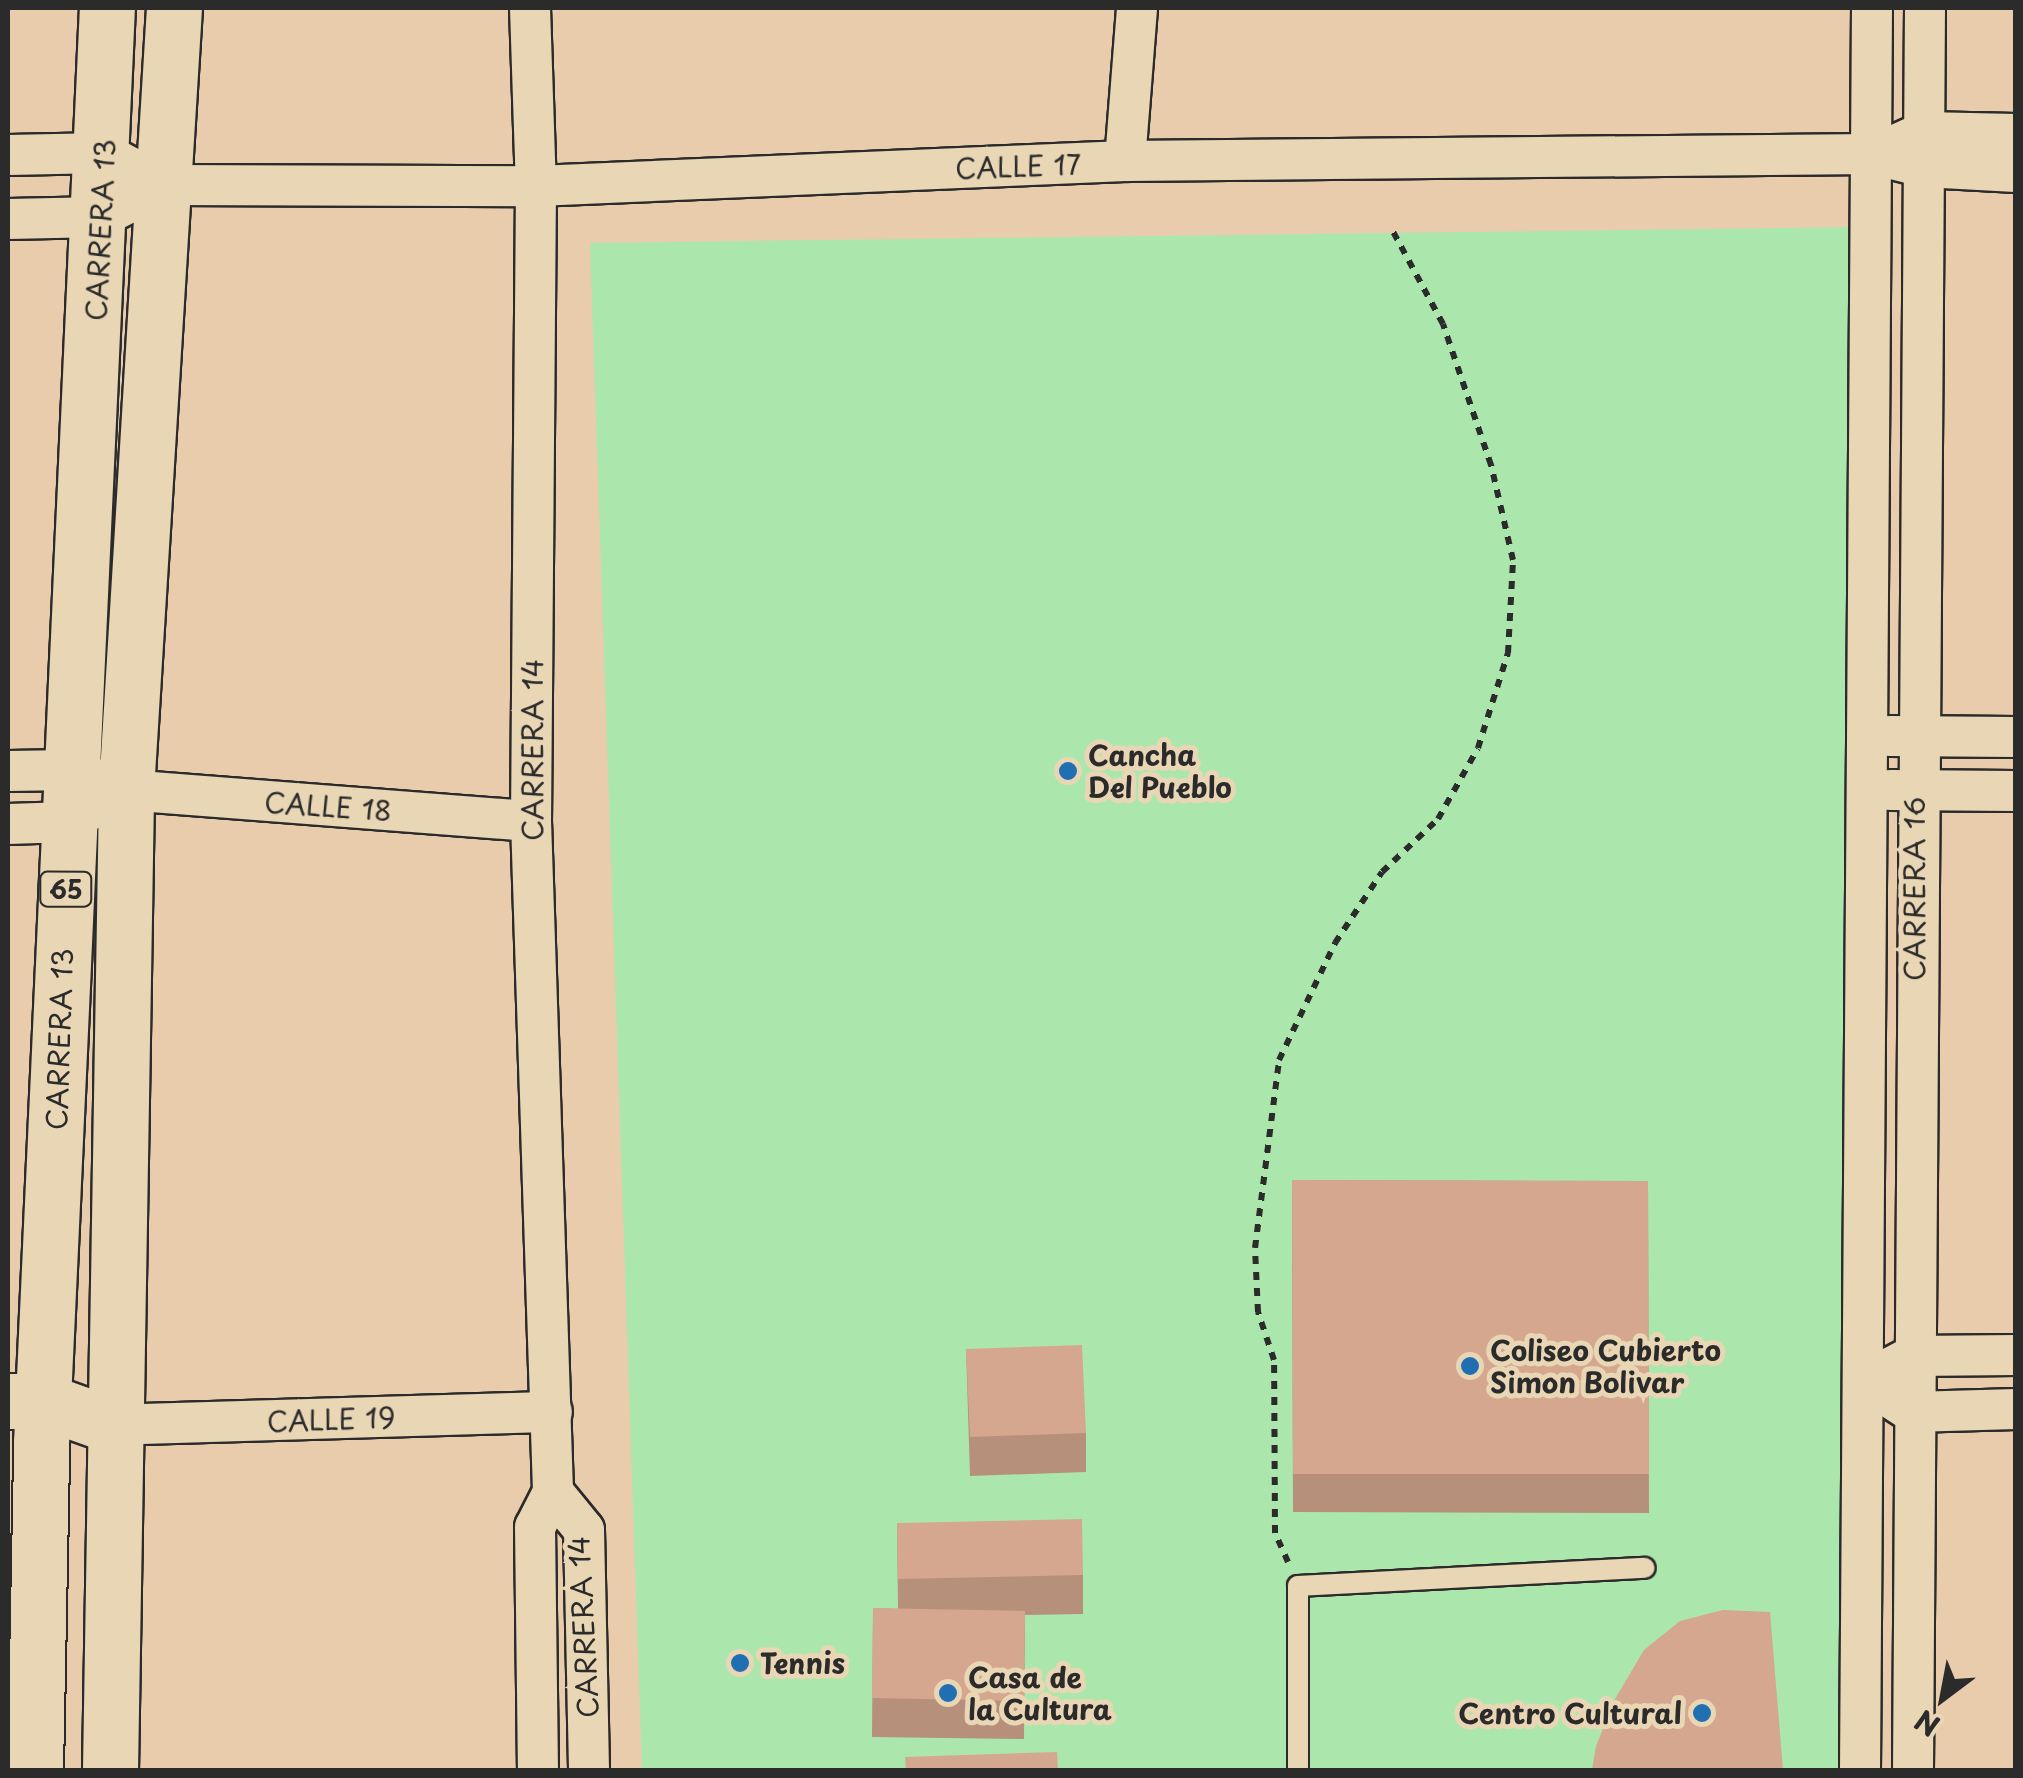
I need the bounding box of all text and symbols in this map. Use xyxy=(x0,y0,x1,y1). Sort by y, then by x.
street label: CARRERA 13 xyxy=(78,139,122,321)
street label: CALLE 17 xyxy=(953,147,1083,185)
street label: CARRERA 14 xyxy=(515,660,549,840)
place label: Cancha Del Pueblo xyxy=(1088,738,1234,804)
marker: Cancha Del Pueblo xyxy=(1057,760,1079,782)
street label: CALLE 18 xyxy=(261,785,395,827)
street label: CARRERA 16 xyxy=(1897,798,1931,980)
road number: 65 xyxy=(38,869,94,909)
street label: CARRERA 13 xyxy=(39,948,79,1130)
place label: Coliseo Cubierto Simon Bolivar xyxy=(1490,1333,1719,1399)
marker: Coliseo Cubierto Simon Bolivar xyxy=(1459,1355,1481,1377)
street label: CALLE 19 xyxy=(265,1400,397,1438)
street label: CARRERA 14 xyxy=(561,1536,605,1718)
place label: Tennis xyxy=(760,1646,845,1680)
north arrow xyxy=(1893,1648,1993,1748)
marker: Tennis xyxy=(729,1652,751,1674)
place label: Casa de la Cultura xyxy=(968,1660,1113,1726)
marker: Casa de la Cultura xyxy=(937,1682,959,1704)
place label: Centro Cultural xyxy=(1457,1696,1682,1730)
text: N xyxy=(1906,1700,1948,1748)
marker: Centro Cultural xyxy=(1691,1702,1713,1724)

